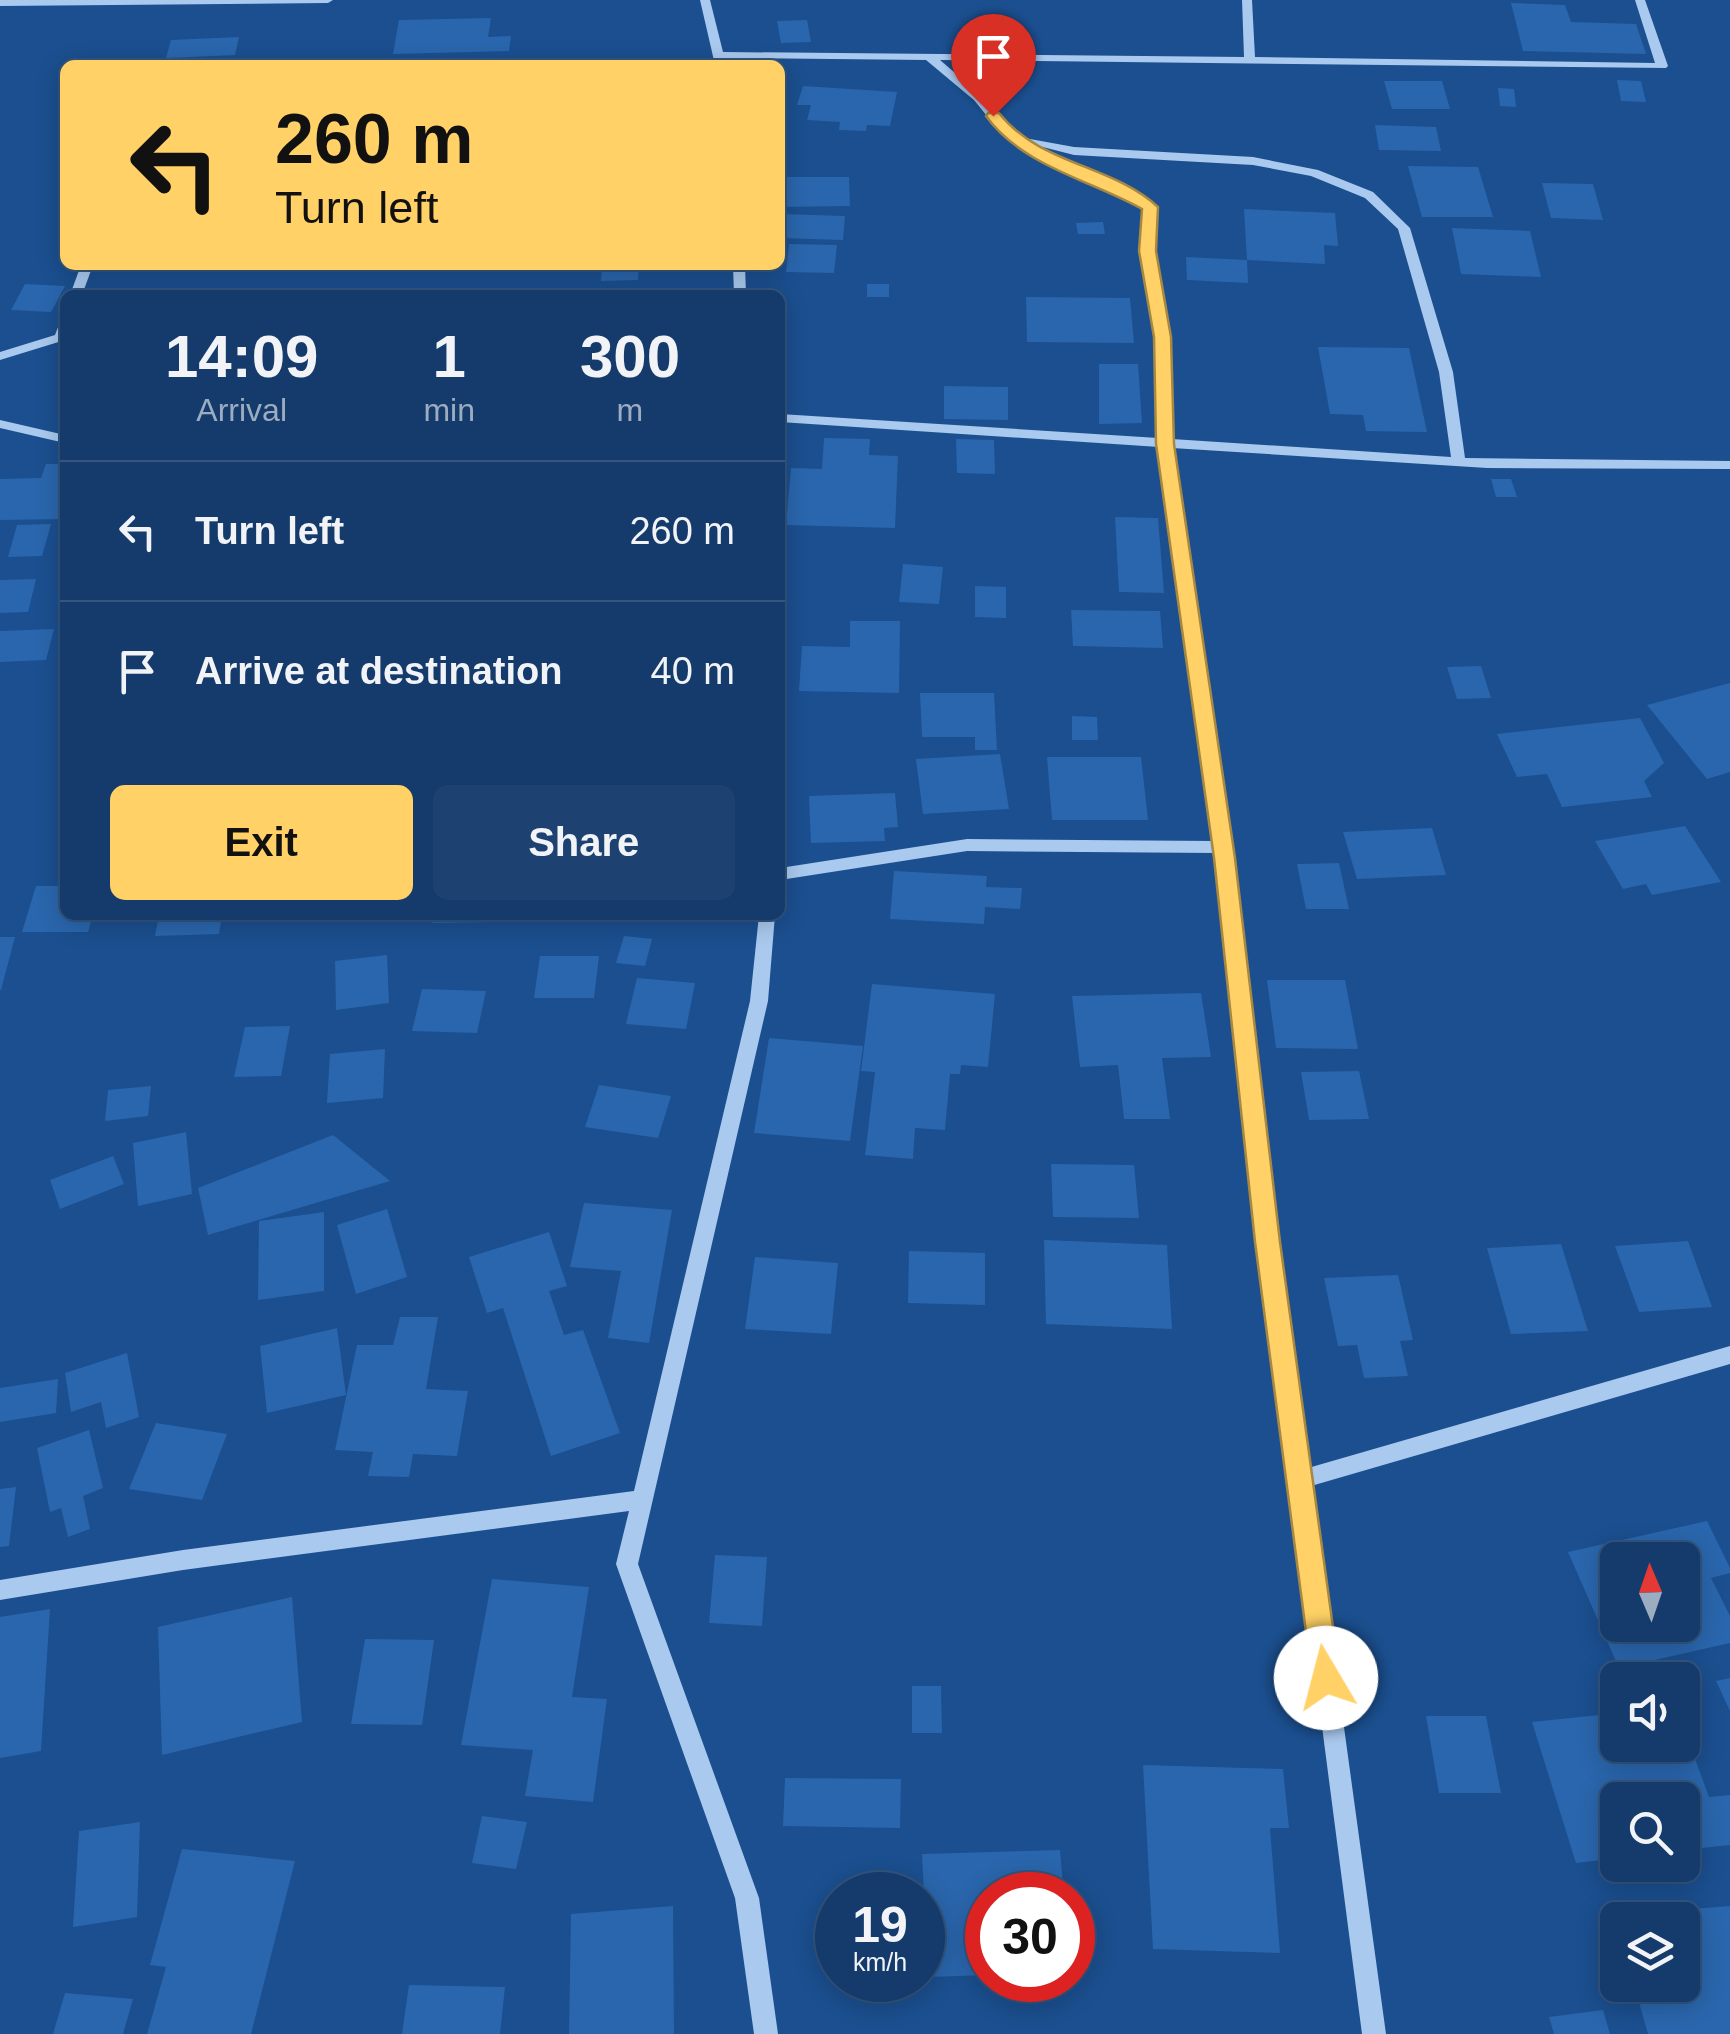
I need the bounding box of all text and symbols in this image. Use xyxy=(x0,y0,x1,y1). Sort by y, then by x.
pin xyxy=(951,14,1036,117)
icon: arrive xyxy=(966,29,1021,84)
icon: left xyxy=(110,100,240,230)
text: 260 m xyxy=(275,100,473,178)
text: Turn left xyxy=(275,182,438,233)
text: 14:09 xyxy=(165,323,318,390)
text: 1 xyxy=(432,323,466,390)
text: 300 xyxy=(580,323,680,390)
text: Arrival xyxy=(196,392,287,428)
text: min xyxy=(423,392,475,428)
text: m xyxy=(617,392,643,428)
icon: left xyxy=(110,504,165,559)
text: Turn left xyxy=(195,510,344,552)
text: 260 m xyxy=(629,510,735,552)
icon: arrive xyxy=(110,644,165,699)
text: Arrive at destination xyxy=(195,650,562,692)
text: 40 m xyxy=(651,650,735,692)
button: Exit xyxy=(110,785,413,900)
button: Share xyxy=(433,785,735,900)
north arrow xyxy=(1600,1542,1700,1642)
map controls xyxy=(1600,1542,1700,2002)
position arrow xyxy=(1274,1626,1378,1730)
button: sound xyxy=(1600,1662,1700,1762)
button: search xyxy=(1600,1782,1700,1882)
speed limit sign: 30 xyxy=(965,1872,1095,2002)
text: 19 xyxy=(852,1897,908,1953)
button: layers xyxy=(1600,1902,1700,2002)
text: km/h xyxy=(853,1948,907,1976)

